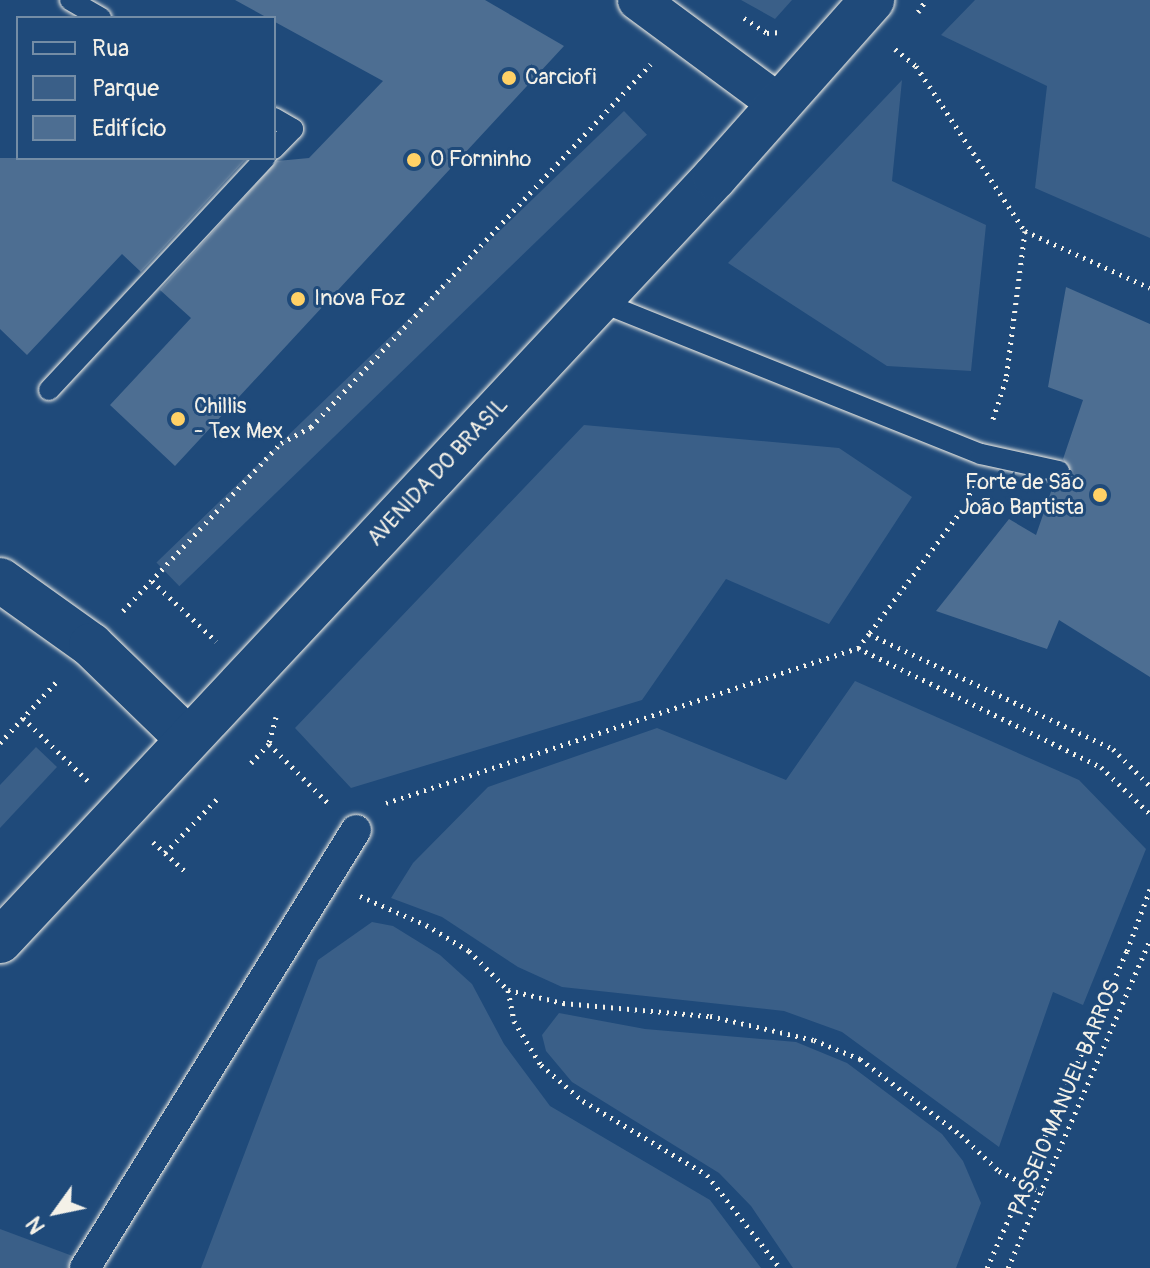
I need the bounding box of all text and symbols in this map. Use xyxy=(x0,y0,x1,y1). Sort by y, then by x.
legend xyxy=(16,16,276,160)
text: Rua xyxy=(92,34,129,63)
place label: Carciofi xyxy=(525,65,596,91)
marker: Carciofi xyxy=(500,69,518,87)
text: Parque xyxy=(92,74,159,103)
text: Edifício xyxy=(92,114,166,143)
place label: O Forninho xyxy=(430,147,531,173)
marker: O Forninho xyxy=(405,151,423,169)
place label: Inova Foz xyxy=(314,286,405,312)
marker: Inova Foz xyxy=(289,290,307,308)
street label: AVENIDA DO BRASIL xyxy=(362,392,514,552)
place label: Chillis - Tex Mex xyxy=(194,393,283,444)
marker: Chillis - Tex Mex xyxy=(169,410,187,428)
place label: Forte de São João Baptista xyxy=(959,469,1084,520)
marker: Forte de São João Baptista xyxy=(1091,486,1109,504)
street label: PASSEIO MANUEL BARROS xyxy=(1003,976,1127,1220)
north arrow xyxy=(16,1172,96,1252)
text: N xyxy=(20,1211,52,1239)

